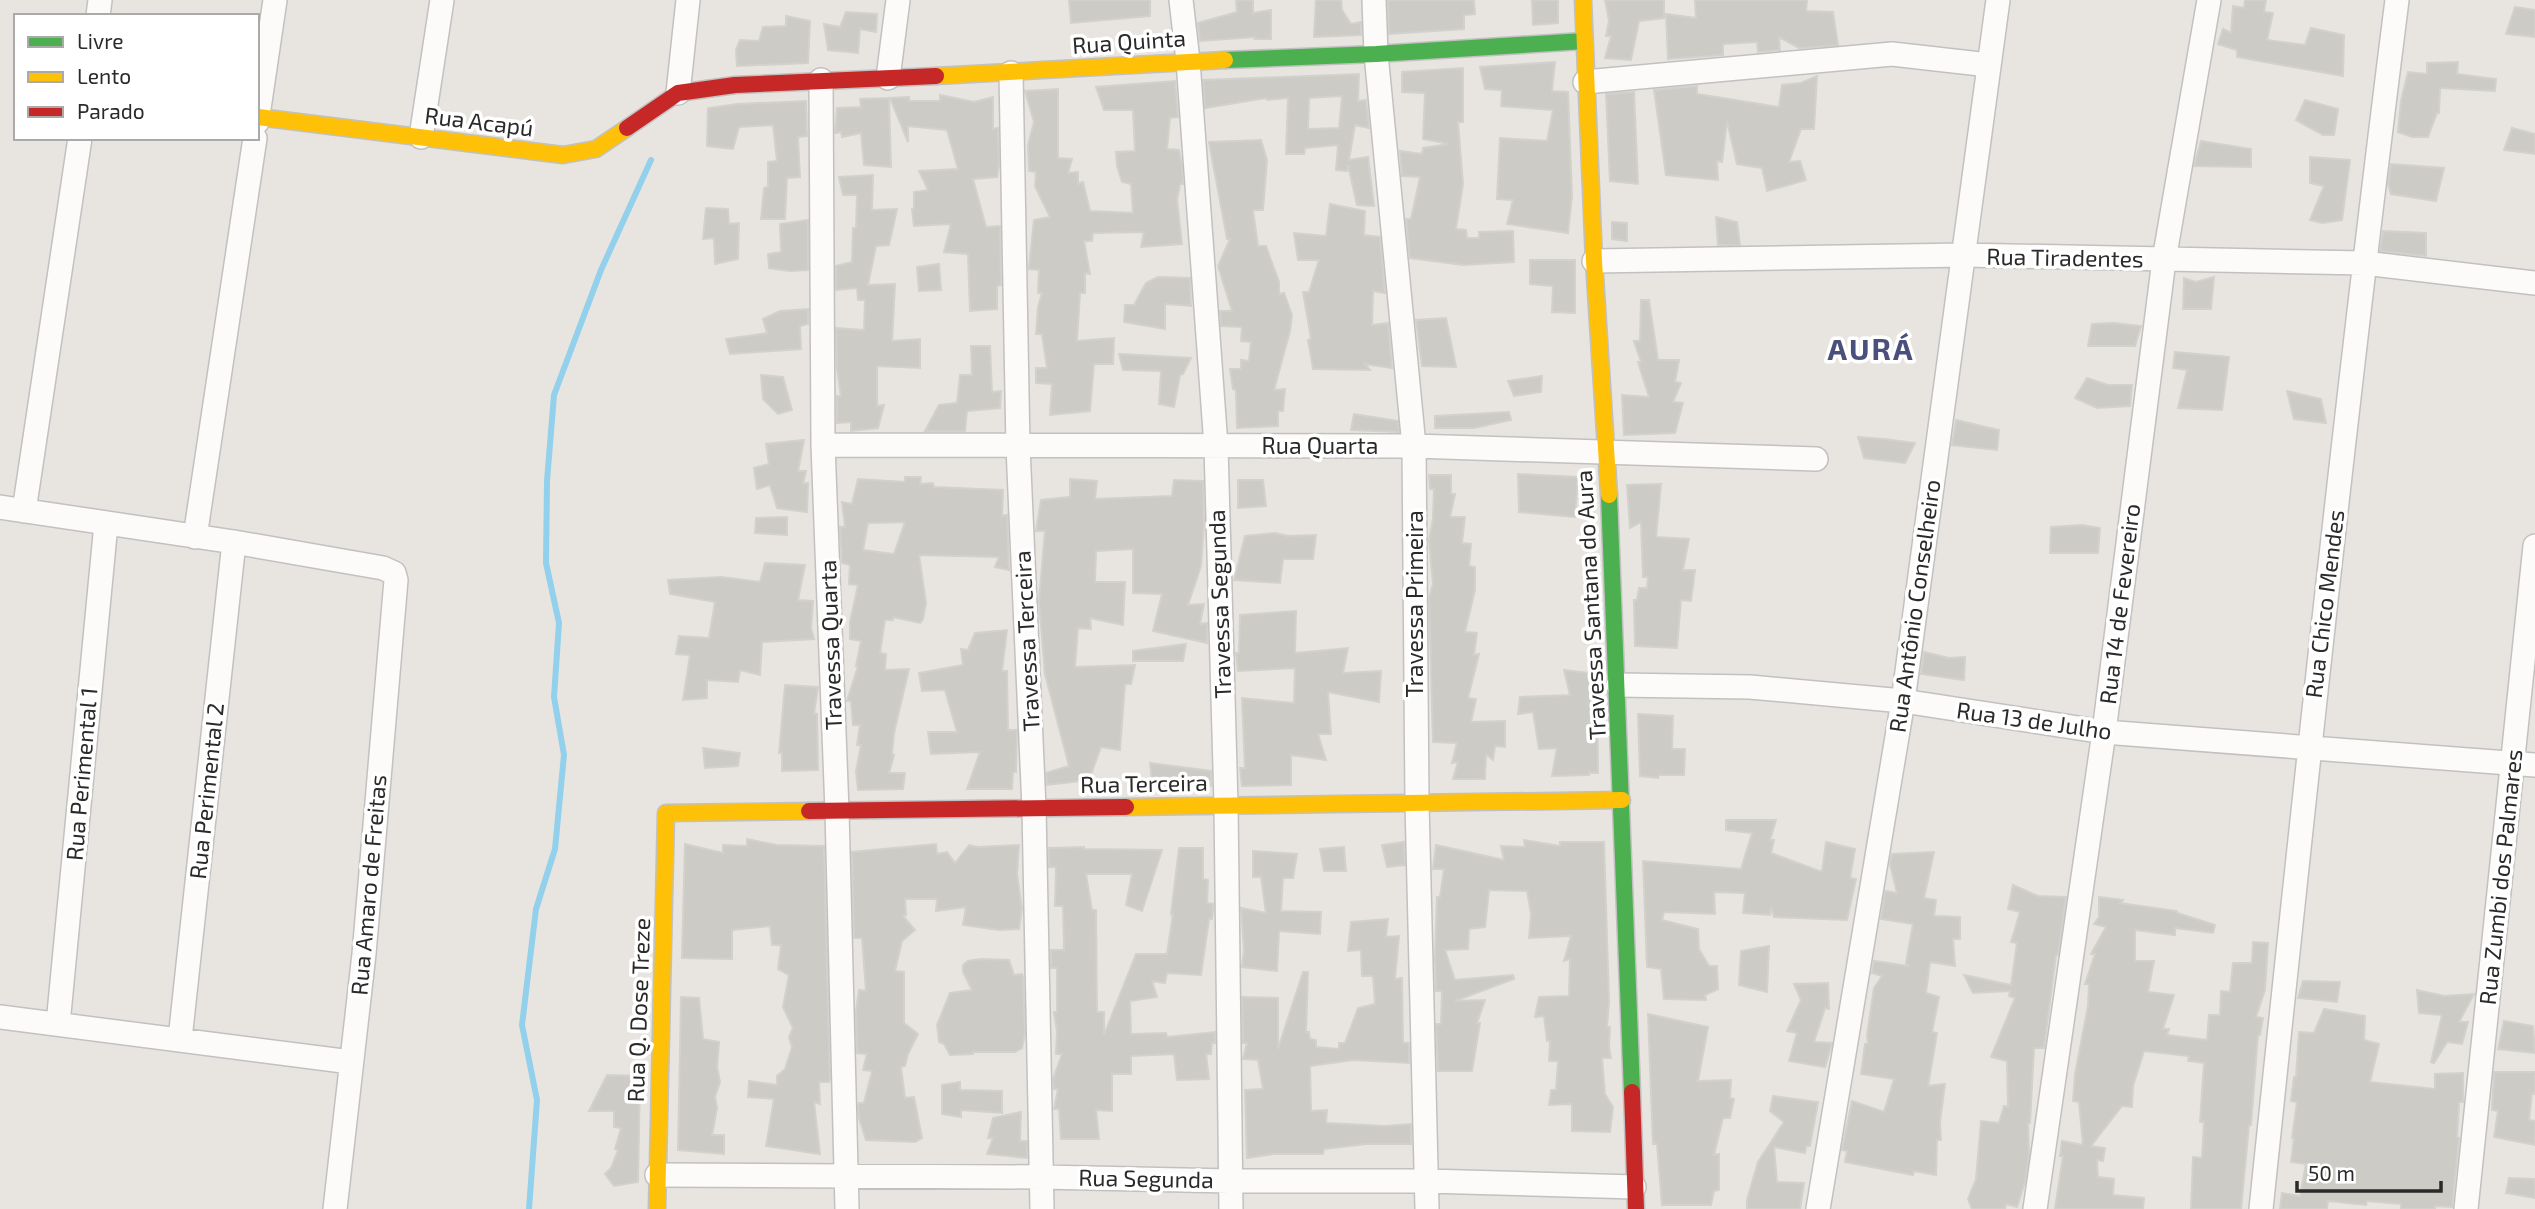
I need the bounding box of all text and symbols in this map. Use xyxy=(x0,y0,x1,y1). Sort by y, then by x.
legend xyxy=(14,14,259,140)
street label: Rua Quinta xyxy=(1071,23,1187,59)
text: Livre xyxy=(77,28,124,53)
text: Lento xyxy=(77,63,131,88)
text: Parado xyxy=(77,98,145,123)
street label: Rua Acapú xyxy=(423,100,535,142)
street label: Rua Tiradentes xyxy=(1986,242,2144,272)
district label: AURÁ xyxy=(1828,330,1914,366)
street label: Rua Quarta xyxy=(1262,431,1378,459)
street label: Travessa Santana do Aura xyxy=(1569,469,1611,741)
street label: Rua Antônio Conselheiro xyxy=(1882,478,1946,734)
street label: Rua 14 de Fevereiro xyxy=(2093,502,2145,706)
street label: Rua Chico Mendes xyxy=(2299,508,2349,700)
street label: Travessa Segunda xyxy=(1202,509,1236,699)
street label: Travessa Primeira xyxy=(1400,510,1428,698)
street label: Travessa Terceira xyxy=(1007,550,1045,732)
street label: Travessa Quarta xyxy=(813,559,847,731)
street label: Rua Perimental 1 xyxy=(59,686,103,862)
street label: Rua 13 de Julho xyxy=(1955,695,2114,745)
street label: Rua Perimental 2 xyxy=(183,701,229,881)
street label: Rua Zumbi dos Palmares xyxy=(2473,748,2527,1006)
street label: Rua Terceira xyxy=(1080,768,1208,798)
street label: Rua Amaro de Freitas xyxy=(344,773,392,996)
street label: Rua Q. Dose Treze xyxy=(621,917,655,1103)
scale bar xyxy=(2297,1150,2440,1194)
text: 50 m xyxy=(2308,1160,2355,1185)
street label: Rua Segunda xyxy=(1078,1163,1214,1193)

